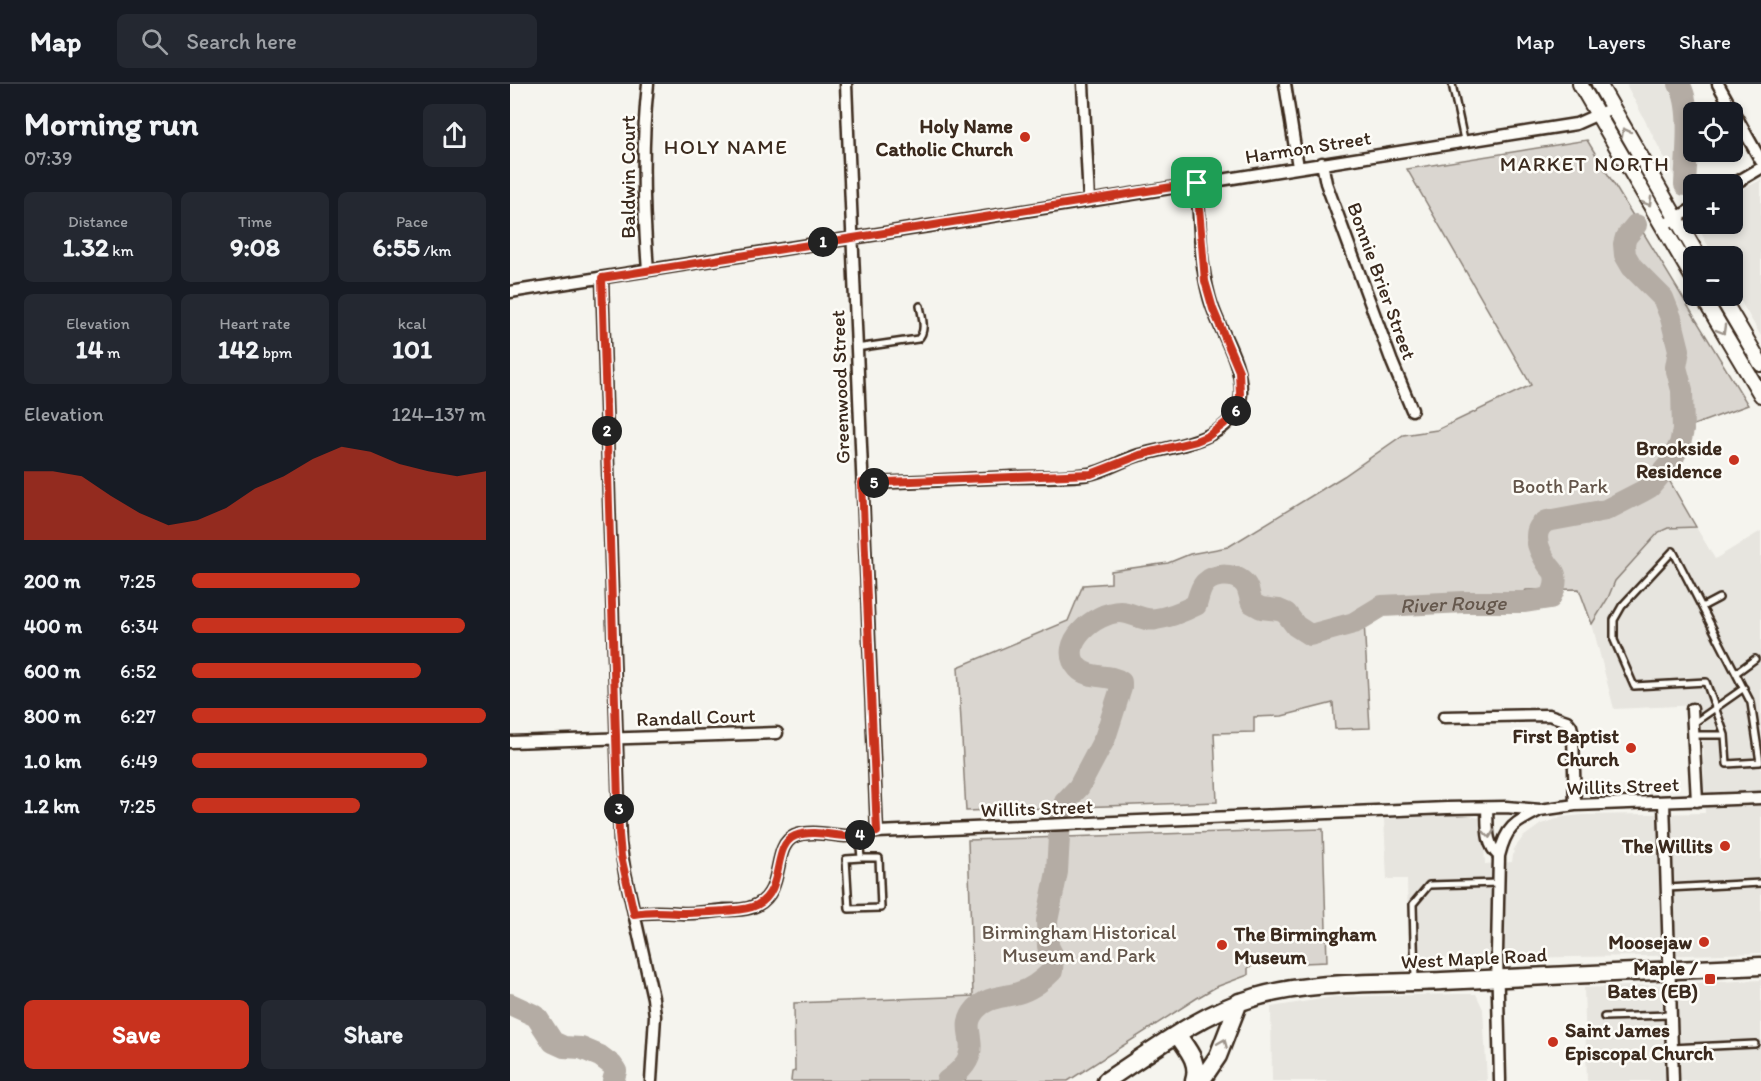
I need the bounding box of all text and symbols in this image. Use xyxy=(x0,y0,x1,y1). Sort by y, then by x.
search box xyxy=(117,14,537,68)
text: Map xyxy=(30,24,81,58)
icon: search xyxy=(138,25,171,58)
text: Search here xyxy=(186,28,297,55)
text: Map xyxy=(1516,29,1555,54)
text: Layers xyxy=(1588,29,1646,54)
text: Share xyxy=(1679,29,1731,54)
map controls xyxy=(1683,102,1743,306)
button: locate xyxy=(1683,102,1743,162)
text: Morning run xyxy=(24,104,199,143)
button: share xyxy=(423,104,486,167)
place label: Holy Name Catholic Church xyxy=(876,114,1014,161)
street label: Baldwin Court xyxy=(616,115,640,239)
street label: Harmon Street xyxy=(1243,125,1373,169)
one-way arrow xyxy=(1620,127,1632,138)
marker: Holy Name Catholic Church xyxy=(1018,130,1032,144)
district label: HOLY NAME xyxy=(664,134,788,159)
text: 07:39 xyxy=(24,146,73,170)
district label: MARKET NORTH xyxy=(1500,151,1670,176)
pin xyxy=(1171,157,1222,208)
icon: arrive xyxy=(1180,166,1213,199)
button: + xyxy=(1683,174,1743,234)
one-way arrow xyxy=(1640,196,1652,206)
street label: Bonnie Brier Street xyxy=(1342,199,1422,363)
text: Distance xyxy=(68,212,128,231)
text: Time xyxy=(238,212,272,231)
text: Pace xyxy=(396,212,428,231)
pin: 1 xyxy=(808,227,838,257)
text: 1.32 xyxy=(62,231,109,263)
text: 9:08 xyxy=(230,231,280,263)
text: 6:55 xyxy=(373,231,420,263)
text: 1 xyxy=(819,232,827,251)
text: km xyxy=(109,241,134,260)
text: /km xyxy=(420,241,451,260)
button: − xyxy=(1683,246,1743,306)
street label: Greenwood Street xyxy=(825,309,855,465)
text: Elevation xyxy=(66,314,130,333)
text: Heart rate xyxy=(220,314,290,333)
text: kcal xyxy=(398,314,426,333)
one-way arrow xyxy=(1715,323,1727,334)
text: 14 xyxy=(76,333,103,365)
text: 142 xyxy=(218,333,259,365)
text: 101 xyxy=(392,333,432,365)
text: m xyxy=(103,343,120,362)
text: bpm xyxy=(259,343,292,362)
pin: 6 xyxy=(1221,396,1251,426)
text: 6 xyxy=(1232,401,1240,420)
text: Elevation xyxy=(24,402,103,426)
text: 124–137 m xyxy=(392,402,486,426)
pin: 2 xyxy=(592,416,622,446)
text: 2 xyxy=(603,421,611,440)
place label: Brookside Residence xyxy=(1636,436,1722,483)
marker: Brookside Residence xyxy=(1727,453,1741,467)
pin: 5 xyxy=(859,468,889,498)
text: 5 xyxy=(870,473,878,492)
park label: Booth Park xyxy=(1512,474,1608,498)
text: 200 m xyxy=(24,569,80,593)
text: 7:25 xyxy=(120,569,156,593)
water label: River Rouge xyxy=(1399,589,1507,618)
text: 400 m xyxy=(24,614,82,638)
text: 6:34 xyxy=(120,614,158,638)
text: 600 m xyxy=(24,659,81,683)
text: 6:52 xyxy=(120,659,157,683)
street label: Randall Court xyxy=(636,703,756,731)
text: 800 m xyxy=(24,704,81,728)
text: 6:27 xyxy=(120,704,156,728)
place label: First Baptist Church xyxy=(1513,724,1619,771)
marker: First Baptist Church xyxy=(1624,741,1638,755)
text: 1.0 km xyxy=(24,749,81,773)
text: 6:49 xyxy=(120,749,158,773)
street label: Willits Street xyxy=(1566,772,1680,800)
text: 1.2 km xyxy=(24,794,80,818)
text: 7:25 xyxy=(120,794,156,818)
pin: 3 xyxy=(604,794,634,824)
street label: Willits Street xyxy=(980,794,1094,822)
text: 3 xyxy=(615,799,623,818)
pin: 4 xyxy=(845,820,875,850)
text: 4 xyxy=(855,825,865,844)
one-way arrow xyxy=(1482,829,1495,838)
place label: The Willits xyxy=(1621,834,1713,858)
marker: The Willits xyxy=(1718,839,1732,853)
park label: Birmingham Historical Museum and Park xyxy=(982,920,1177,967)
place label: The Birmingham Museum xyxy=(1233,922,1377,969)
place label: Moosejaw xyxy=(1608,930,1692,955)
marker: Moosejaw xyxy=(1697,935,1711,949)
marker: The Birmingham Museum xyxy=(1215,938,1229,952)
street label: West Maple Road xyxy=(1400,942,1548,974)
place label: Maple / Bates (EB) xyxy=(1607,956,1699,1004)
marker: Maple / Bates (EB) xyxy=(1703,972,1717,986)
button: Save xyxy=(24,1000,249,1069)
button: Share xyxy=(261,1000,486,1069)
place label: Saint James Episcopal Church xyxy=(1565,1018,1714,1066)
marker: Saint James Episcopal Church xyxy=(1546,1035,1560,1049)
one-way arrow xyxy=(1216,1038,1228,1049)

